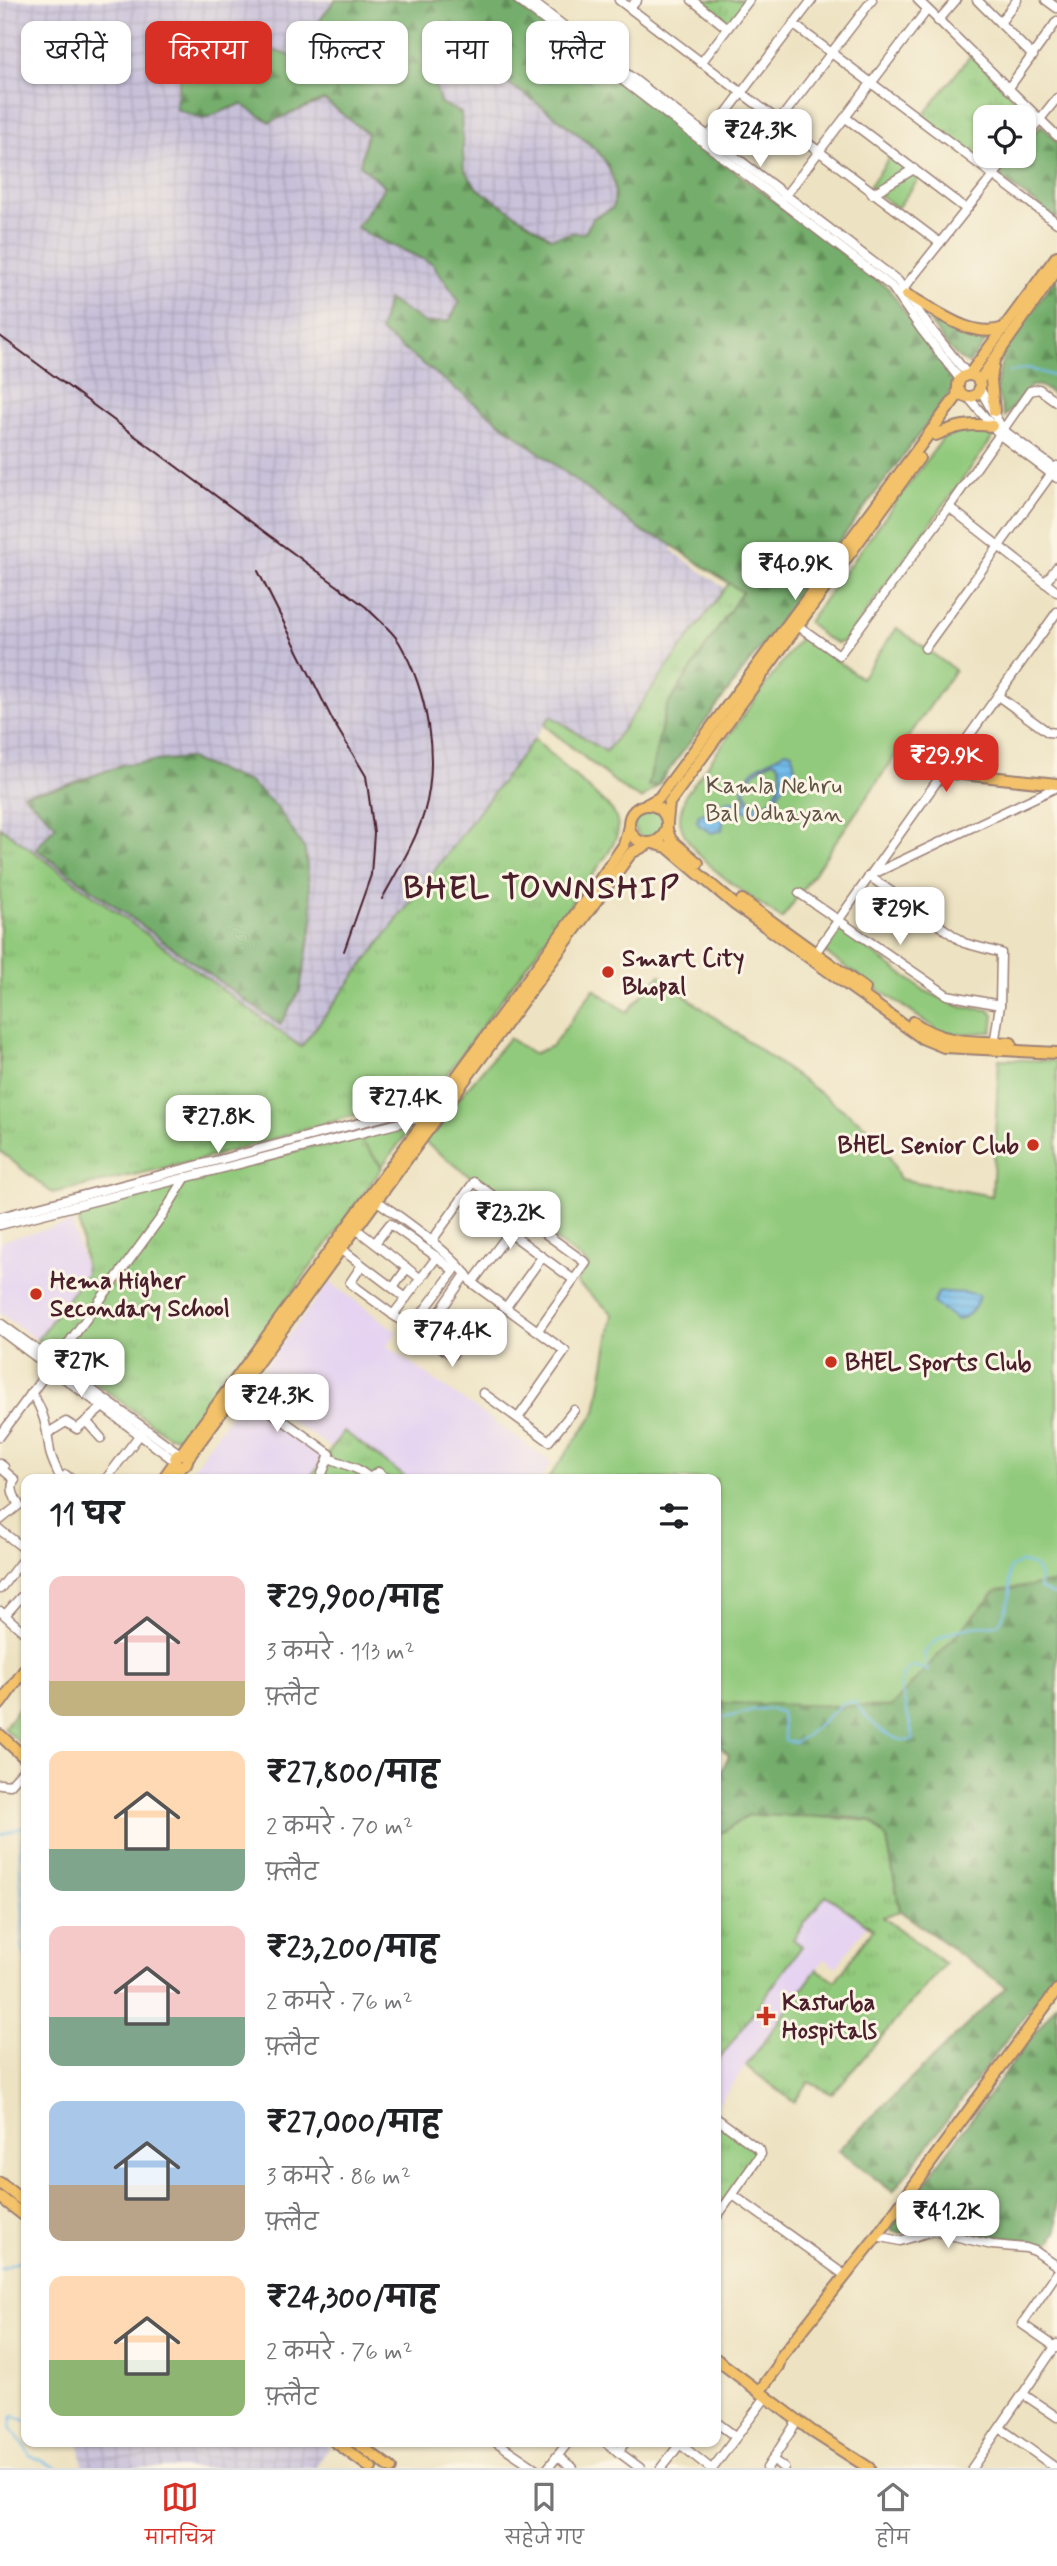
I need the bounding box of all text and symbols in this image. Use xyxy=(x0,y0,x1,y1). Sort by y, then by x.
chip: खरीदें xyxy=(21,21,131,84)
chip: किराया xyxy=(145,21,272,84)
chip: फ़िल्टर xyxy=(286,21,408,84)
chip: नया xyxy=(422,21,512,84)
chip: फ़्लैट xyxy=(526,21,629,84)
map controls xyxy=(973,105,1036,168)
button: locate xyxy=(973,105,1036,168)
pin: ₹24.3K xyxy=(703,110,817,169)
text: ₹24.3K xyxy=(724,117,796,147)
pin: ₹40.9K xyxy=(738,542,852,602)
text: ₹40.9K xyxy=(758,550,832,580)
pin: ₹29.9K xyxy=(889,734,1003,794)
text: ₹29.9K xyxy=(909,742,983,772)
park label: Kamla Nehru Bal Udhayan xyxy=(705,771,843,830)
district label: BHEL TOWNSHIP xyxy=(403,868,681,910)
pin: ₹29K xyxy=(859,888,941,947)
text: ₹29K xyxy=(872,895,928,925)
place label: Smart City Bhopal xyxy=(622,944,744,1003)
marker: Smart City Bhopal xyxy=(600,964,616,980)
pin: ₹27.4K xyxy=(348,1076,462,1136)
text: ₹27.4K xyxy=(368,1084,442,1114)
pin: ₹27.8K xyxy=(161,1096,275,1155)
text: ₹27.8K xyxy=(182,1103,254,1133)
place label: BHEL Senior Club xyxy=(837,1131,1019,1162)
marker: BHEL Senior Club xyxy=(1025,1137,1041,1153)
pin: ₹23.2K xyxy=(453,1192,567,1251)
text: ₹23.2K xyxy=(475,1199,545,1229)
place label: Hema Higher Secondary School xyxy=(50,1266,230,1325)
marker: Hema Higher Secondary School xyxy=(28,1286,44,1302)
pin: ₹74.4K xyxy=(395,1310,509,1369)
text: ₹74.4K xyxy=(413,1317,491,1347)
pin: ₹27K xyxy=(40,1340,122,1399)
text: ₹27K xyxy=(54,1347,108,1377)
place label: BHEL Sports Club xyxy=(845,1348,1031,1379)
marker: BHEL Sports Club xyxy=(823,1354,839,1370)
pin: ₹24.3K xyxy=(220,1374,334,1434)
text: ₹24.3K xyxy=(241,1382,313,1412)
text: 11 घर xyxy=(49,1496,123,1535)
icon: filters xyxy=(655,1497,693,1535)
text: ₹29,900/माह xyxy=(266,1579,441,1618)
icon: home xyxy=(105,1604,189,1688)
text: 3 कमरे · 113 m² xyxy=(266,1638,415,1668)
text: फ़्लैट xyxy=(266,1684,318,1714)
text: ₹27,800/माह xyxy=(266,1754,439,1793)
icon: home xyxy=(105,1779,189,1863)
text: 2 कमरे · 70 m² xyxy=(266,1813,413,1843)
text: फ़्लैट xyxy=(266,1859,318,1889)
text: ₹23,200/माह xyxy=(266,1929,438,1968)
icon: home xyxy=(105,1954,189,2038)
text: 2 कमरे · 76 m² xyxy=(266,1988,413,2018)
place label: Kasturba Hospitals xyxy=(782,1988,878,2047)
marker: Kasturba Hospitals xyxy=(756,2006,776,2026)
text: फ़्लैट xyxy=(266,2034,318,2064)
text: ₹27,000/माह xyxy=(266,2104,441,2143)
icon: home xyxy=(105,2129,189,2213)
text: 3 कमरे · 86 m² xyxy=(266,2163,411,2193)
pin: ₹41.2K xyxy=(891,2190,1005,2250)
text: ₹41.2K xyxy=(912,2198,984,2228)
text: फ़्लैट xyxy=(266,2209,318,2239)
text: ₹24,300/माह xyxy=(266,2279,438,2318)
icon: home xyxy=(105,2304,189,2388)
text: 2 कमरे · 76 m² xyxy=(266,2338,413,2368)
text: फ़्लैट xyxy=(266,2384,318,2414)
tab: मानचित्र xyxy=(145,2478,215,2558)
tab: सहेजे गए xyxy=(505,2478,584,2558)
tab: होम xyxy=(874,2478,912,2558)

